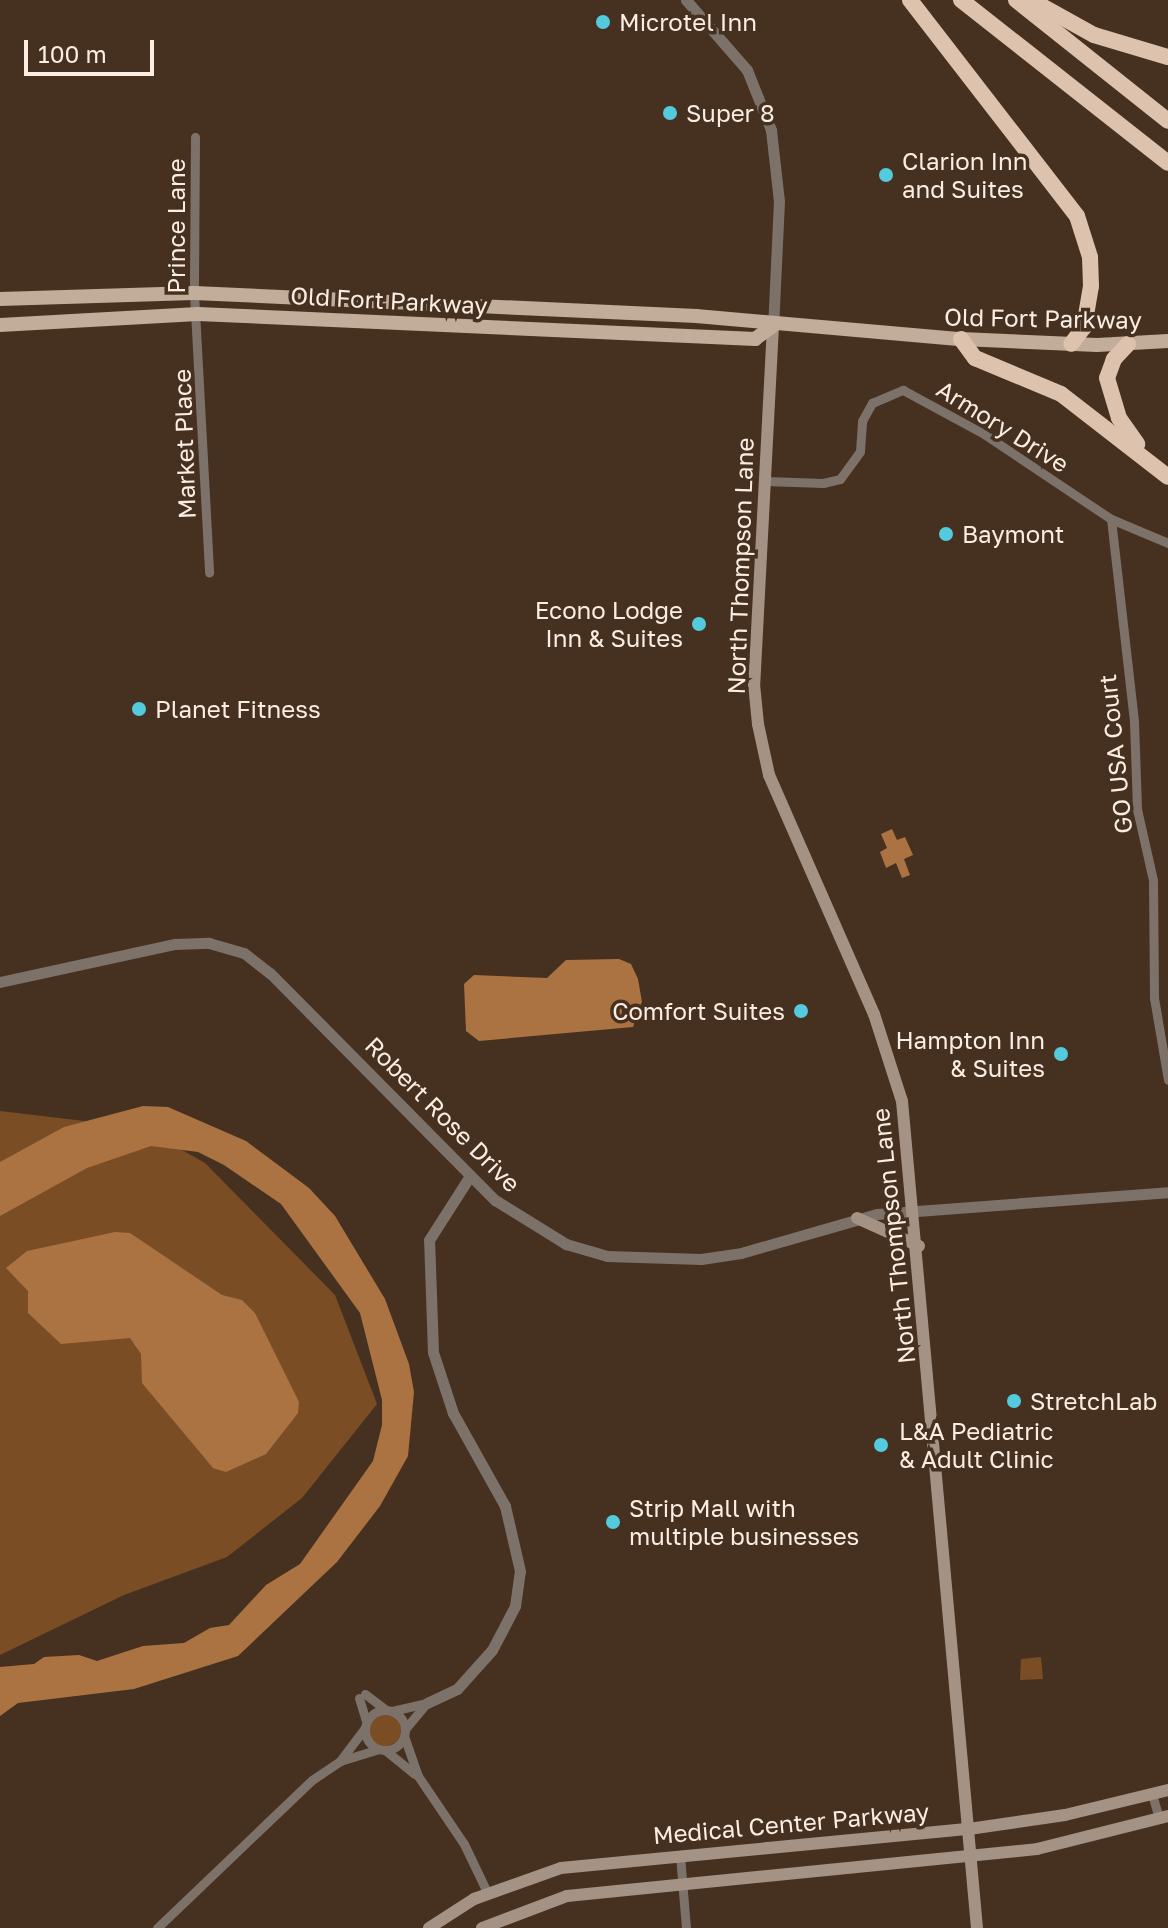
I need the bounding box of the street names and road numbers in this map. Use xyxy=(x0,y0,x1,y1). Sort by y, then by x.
street label: Prince Lane xyxy=(162,158,190,294)
street label: Old Fort Parkway xyxy=(290,280,488,320)
street label: Old Fort Parkway xyxy=(944,302,1142,334)
street label: Market Place xyxy=(167,368,201,520)
street label: Armory Drive xyxy=(932,374,1074,478)
street label: North Thompson Lane xyxy=(721,437,759,695)
street label: GO USA Court xyxy=(1092,673,1138,835)
street label: Robert Rose Drive xyxy=(360,1031,526,1197)
street label: North Thompson Lane xyxy=(865,1107,921,1365)
street label: Medical Center Parkway xyxy=(652,1797,930,1849)

